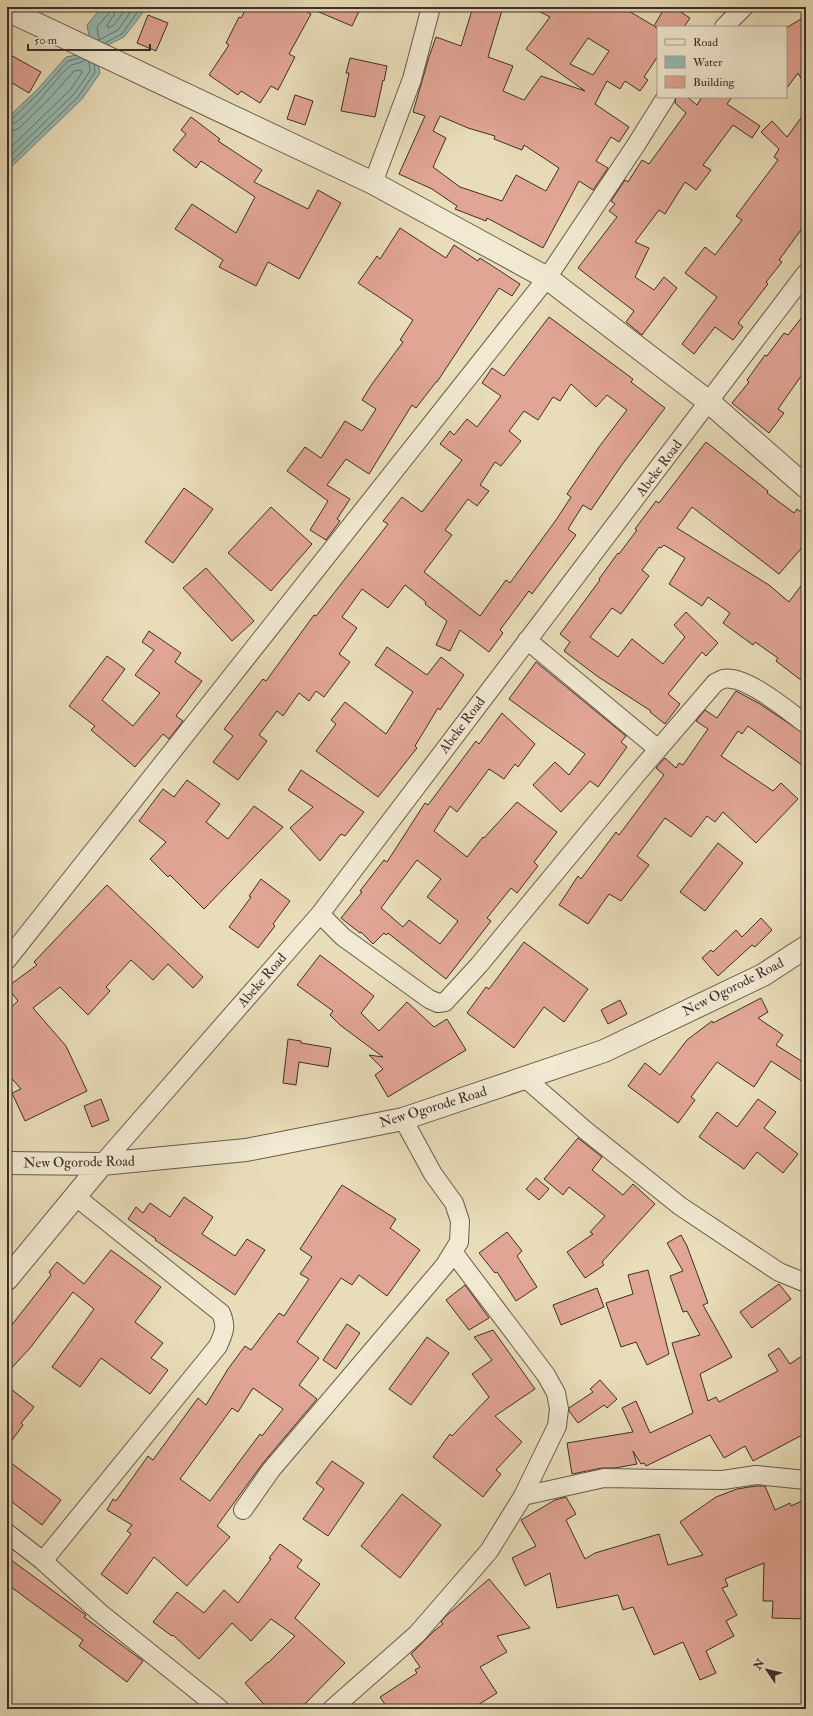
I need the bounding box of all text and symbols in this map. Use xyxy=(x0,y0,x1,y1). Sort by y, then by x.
scale bar xyxy=(28,26,150,52)
legend xyxy=(657,26,787,98)
text: 50 m xyxy=(34,33,58,48)
text: Road xyxy=(693,35,718,50)
text: Water xyxy=(692,55,723,70)
text: Building xyxy=(693,75,736,90)
street label: Abeke Road xyxy=(632,436,686,500)
street label: Abeke Road xyxy=(435,693,489,757)
street label: Abeke Road xyxy=(233,949,290,1011)
street label: New Ogorode Road xyxy=(679,954,787,1020)
street label: New Ogorode Road xyxy=(377,1083,489,1131)
street label: New Ogorode Road xyxy=(23,1153,135,1171)
north arrow xyxy=(747,1650,787,1690)
text: N xyxy=(750,1656,768,1673)

